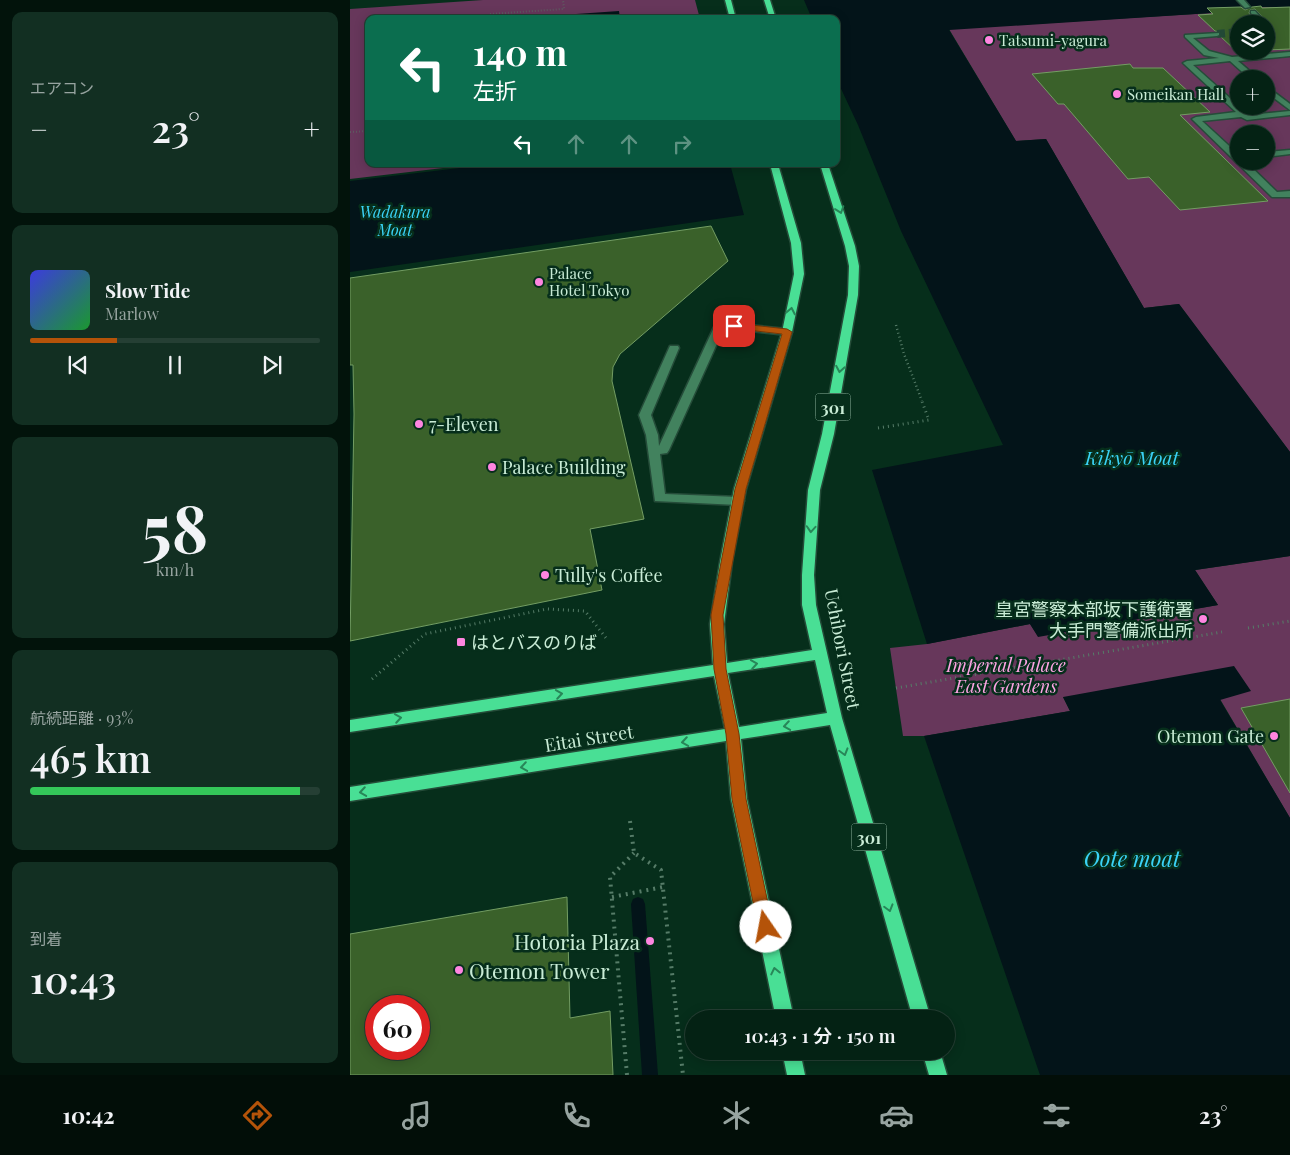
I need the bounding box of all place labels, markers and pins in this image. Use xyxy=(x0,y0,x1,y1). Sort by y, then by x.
place label: Tatsumi-yagura xyxy=(999,30,1108,50)
marker: Tatsumi-yagura xyxy=(983,34,995,46)
place label: Someikan Hall xyxy=(1127,84,1224,104)
marker: Someikan Hall xyxy=(1111,88,1123,100)
place label: Palace Hotel Tokyo xyxy=(549,263,630,300)
marker: Palace Hotel Tokyo xyxy=(533,276,545,288)
pin xyxy=(713,305,755,347)
place label: 7-Eleven xyxy=(429,412,499,436)
marker: 7-Eleven xyxy=(413,418,425,430)
place label: Palace Building xyxy=(502,455,626,479)
marker: Palace Building xyxy=(486,461,498,473)
place label: Tully's Coffee xyxy=(555,563,663,587)
marker: Tully's Coffee xyxy=(539,569,551,581)
place label: 皇宮警察本部坂下護衛署 大手門警備派出所 xyxy=(995,597,1193,642)
marker: 皇宮警察本部坂下護衛署 大手門警備派出所 xyxy=(1197,613,1209,625)
place label: はとバスのりば xyxy=(471,630,597,654)
marker: はとバスのりば xyxy=(455,636,467,648)
place label: Otemon Gate xyxy=(1157,724,1264,748)
marker: Otemon Gate xyxy=(1268,730,1280,742)
place label: Hotoria Plaza xyxy=(514,927,641,955)
marker: Hotoria Plaza xyxy=(644,935,656,947)
place label: Otemon Tower xyxy=(469,956,610,984)
marker: Otemon Tower xyxy=(453,964,465,976)

